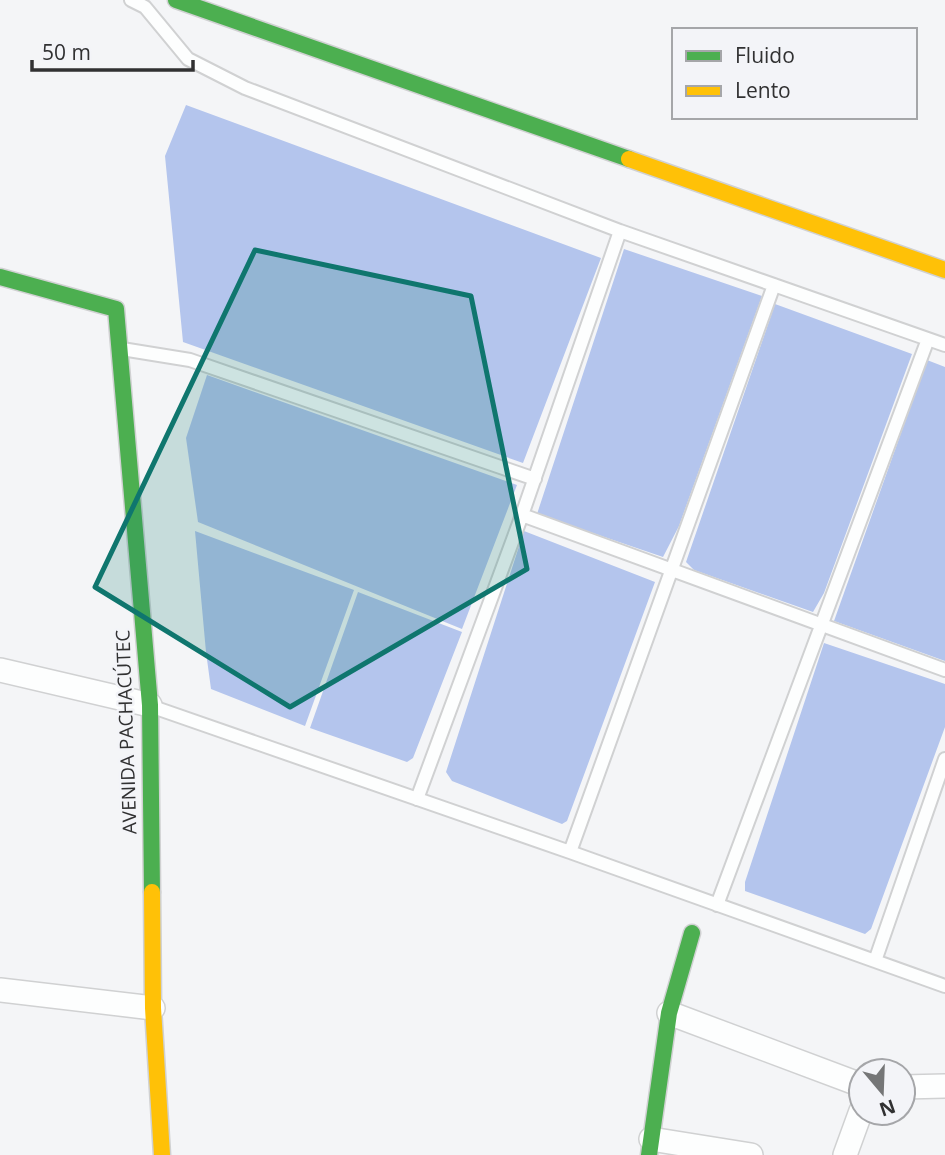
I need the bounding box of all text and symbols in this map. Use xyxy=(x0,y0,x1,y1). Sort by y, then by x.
scale bar xyxy=(32,28,192,72)
legend xyxy=(672,28,917,119)
text: 50 m xyxy=(42,38,91,66)
text: Fluido xyxy=(735,41,795,69)
text: Lento xyxy=(735,76,791,104)
street label: AVENIDA PACHACÚTEC xyxy=(109,629,143,835)
north arrow xyxy=(847,1057,917,1127)
text: N xyxy=(876,1093,899,1123)

